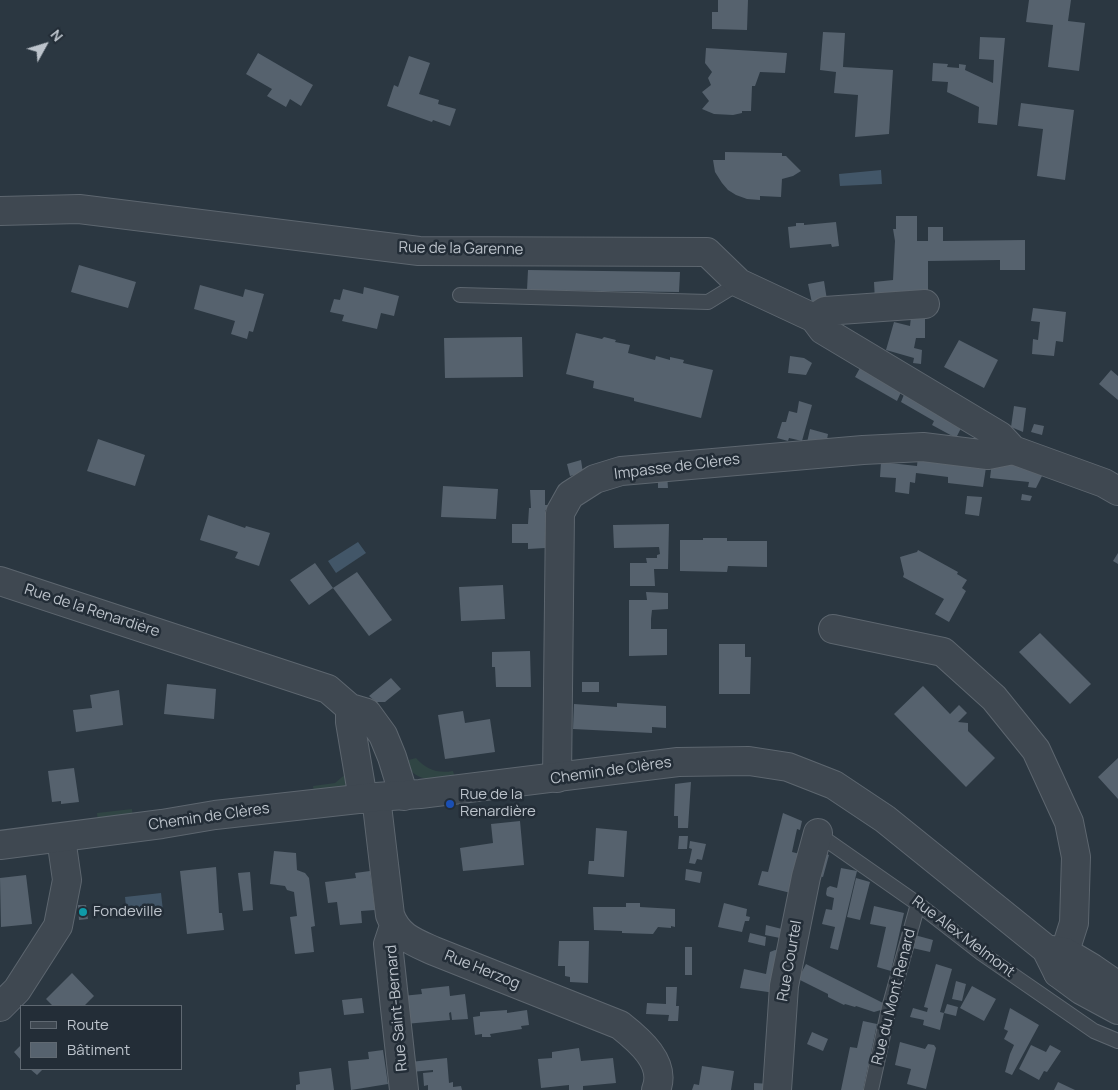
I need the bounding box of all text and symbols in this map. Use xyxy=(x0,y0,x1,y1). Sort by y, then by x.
north arrow xyxy=(20,20,70,70)
text: N xyxy=(46,25,68,45)
street label: Rue de la Garenne xyxy=(398,239,524,259)
street label: Impasse de Clères xyxy=(613,450,741,484)
street label: Rue de la Renardière xyxy=(22,581,162,641)
street label: Chemin de Clères xyxy=(549,754,673,788)
place label: Rue de la Renardière xyxy=(460,786,536,821)
marker: Rue de la Renardière xyxy=(444,798,456,810)
street label: Chemin de Clères xyxy=(147,800,271,834)
street label: Rue Alex Melmont xyxy=(908,893,1018,981)
place label: Fondeville xyxy=(93,903,162,921)
marker: Fondeville xyxy=(77,906,89,918)
street label: Rue Courtel xyxy=(774,919,806,1003)
street label: Rue du Mont Renard xyxy=(868,927,920,1067)
street label: Rue Saint-Bernard xyxy=(382,944,412,1072)
street label: Rue Herzog xyxy=(442,947,522,993)
legend xyxy=(20,1005,182,1070)
text: Route xyxy=(67,1014,109,1035)
text: Bâtiment xyxy=(67,1039,130,1060)

